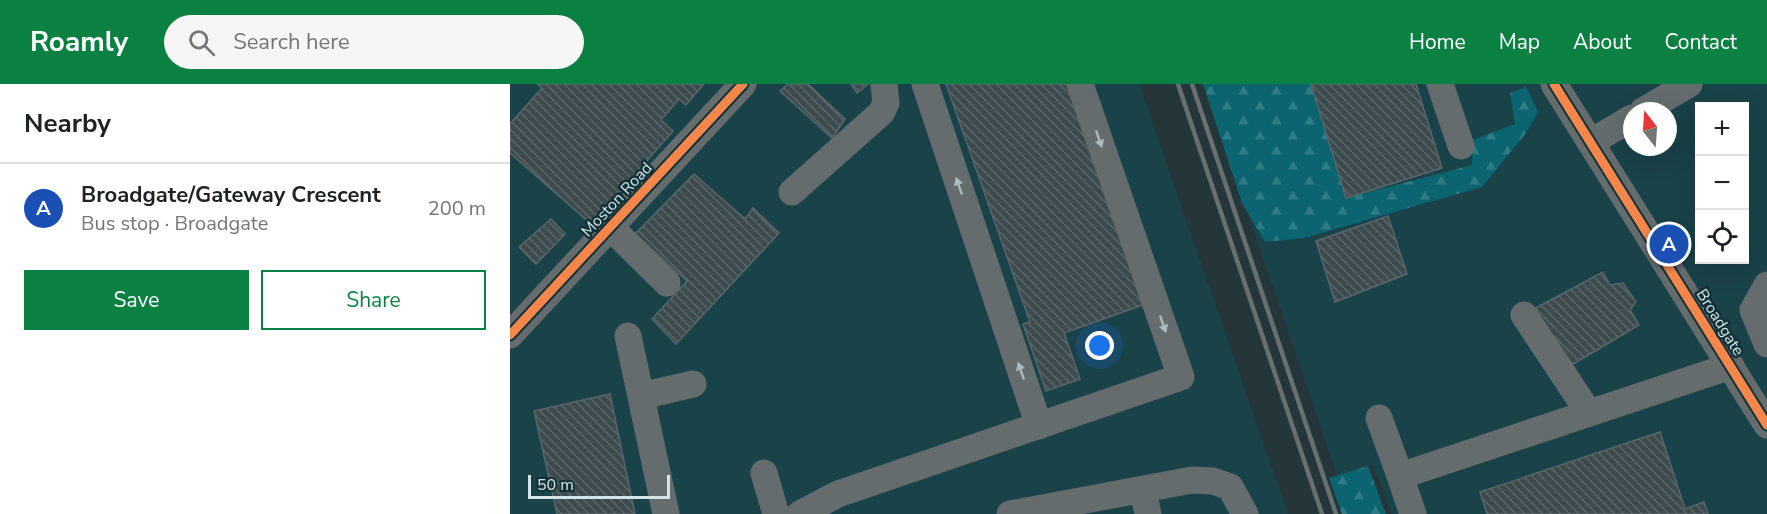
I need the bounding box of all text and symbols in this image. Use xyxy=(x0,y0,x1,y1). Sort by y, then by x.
search box xyxy=(164,15,584,69)
text: Roamly xyxy=(30,23,128,61)
icon: search xyxy=(185,26,218,59)
text: Search here xyxy=(233,27,350,57)
text: Home xyxy=(1409,28,1466,56)
text: Map xyxy=(1499,28,1540,56)
text: About xyxy=(1573,28,1631,56)
text: Contact xyxy=(1664,28,1737,56)
north arrow xyxy=(1623,102,1677,156)
map controls xyxy=(1695,102,1749,264)
button: + xyxy=(1695,102,1749,156)
text: Nearby xyxy=(24,106,111,141)
one-way arrow xyxy=(1095,130,1104,148)
button: − xyxy=(1695,156,1749,210)
street label: Moston Road xyxy=(576,157,657,242)
one-way arrow xyxy=(953,177,963,195)
text: Broadgate/Gateway Crescent xyxy=(81,180,381,210)
text: A xyxy=(36,195,51,222)
text: 200 m xyxy=(428,195,486,222)
text: Bus stop · Broadgate xyxy=(81,210,268,237)
button: locate xyxy=(1695,210,1749,264)
pin: A xyxy=(1650,222,1688,266)
button: Save xyxy=(24,270,249,330)
button: Share xyxy=(261,270,486,330)
street label: Broadgate xyxy=(1691,285,1749,360)
one-way arrow xyxy=(1158,315,1168,333)
your location xyxy=(1085,331,1114,360)
one-way arrow xyxy=(1015,362,1025,380)
scale bar xyxy=(528,472,670,500)
text: 50 m xyxy=(537,474,574,496)

